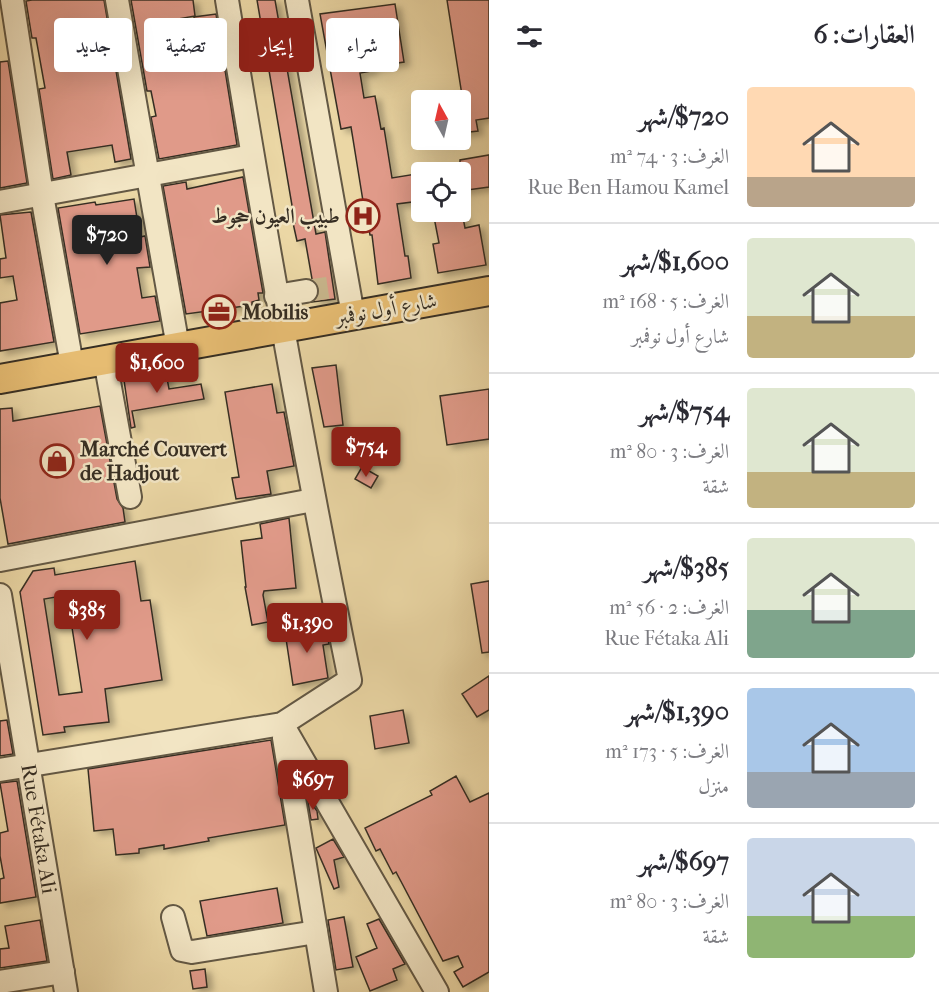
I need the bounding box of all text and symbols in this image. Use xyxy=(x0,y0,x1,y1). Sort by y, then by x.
chip: جديد xyxy=(54,18,132,72)
chip: تصفية xyxy=(144,18,227,72)
chip: إيجار xyxy=(239,18,314,72)
chip: شراء xyxy=(326,18,399,72)
text: العقارات: 6 xyxy=(813,19,915,50)
icon: filters xyxy=(513,20,546,53)
north arrow xyxy=(411,90,471,150)
map controls xyxy=(411,90,471,222)
text: $720/شهر xyxy=(638,101,729,132)
icon: home xyxy=(795,111,867,183)
text: الغرف: 3 · 74 m² xyxy=(610,145,729,168)
button: locate xyxy=(411,162,471,222)
text: Rue Ben Hamou Kamel xyxy=(528,176,729,199)
hospital icon: طبيب العيون حجوط xyxy=(345,198,381,234)
place label: طبيب العيون حجوط xyxy=(211,204,340,230)
pin: $720 xyxy=(71,215,143,266)
text: $720 xyxy=(86,223,128,246)
text: $1,600/شهر xyxy=(621,246,729,277)
icon: home xyxy=(795,262,867,334)
street label: شارع أول نوفمبر xyxy=(331,285,440,336)
text: الغرف: 5 · 168 m² xyxy=(602,290,729,313)
office icon: Mobilis xyxy=(201,294,237,330)
place label: Mobilis xyxy=(241,300,309,324)
text: شارع أول نوفمبر xyxy=(631,325,729,348)
pin: $1,600 xyxy=(108,343,206,394)
text: $1,600 xyxy=(129,351,185,374)
text: $754/شهر xyxy=(639,396,729,427)
icon: home xyxy=(795,412,867,484)
pin: $754 xyxy=(330,427,402,478)
text: $754 xyxy=(345,435,387,458)
place label: Marché Couvert de Hadjout xyxy=(79,437,227,485)
text: الغرف: 3 · 80 m² xyxy=(610,440,729,463)
shop icon: Marché Couvert de Hadjout xyxy=(39,443,75,479)
text: شقة xyxy=(703,475,729,498)
text: $385/شهر xyxy=(644,552,729,583)
icon: home xyxy=(795,562,867,634)
pin: $385 xyxy=(51,590,123,641)
text: الغرف: 2 · 56 m² xyxy=(609,596,729,619)
text: $385 xyxy=(68,598,106,621)
pin: $1,390 xyxy=(258,603,356,654)
text: $1,390 xyxy=(281,611,333,634)
text: Rue Fétaka Ali xyxy=(604,627,729,650)
text: $1,390/شهر xyxy=(625,696,729,727)
icon: home xyxy=(795,712,867,784)
text: الغرف: 5 · 173 m² xyxy=(605,740,729,763)
pin: $697 xyxy=(277,760,349,811)
street label: Rue Fétaka Ali xyxy=(16,762,61,895)
text: $697 xyxy=(292,768,334,791)
text: منزل xyxy=(698,775,729,798)
text: $697/شهر xyxy=(638,846,729,877)
icon: home xyxy=(795,862,867,934)
text: الغرف: 3 · 80 m² xyxy=(610,890,729,913)
text: شقة xyxy=(703,925,729,948)

